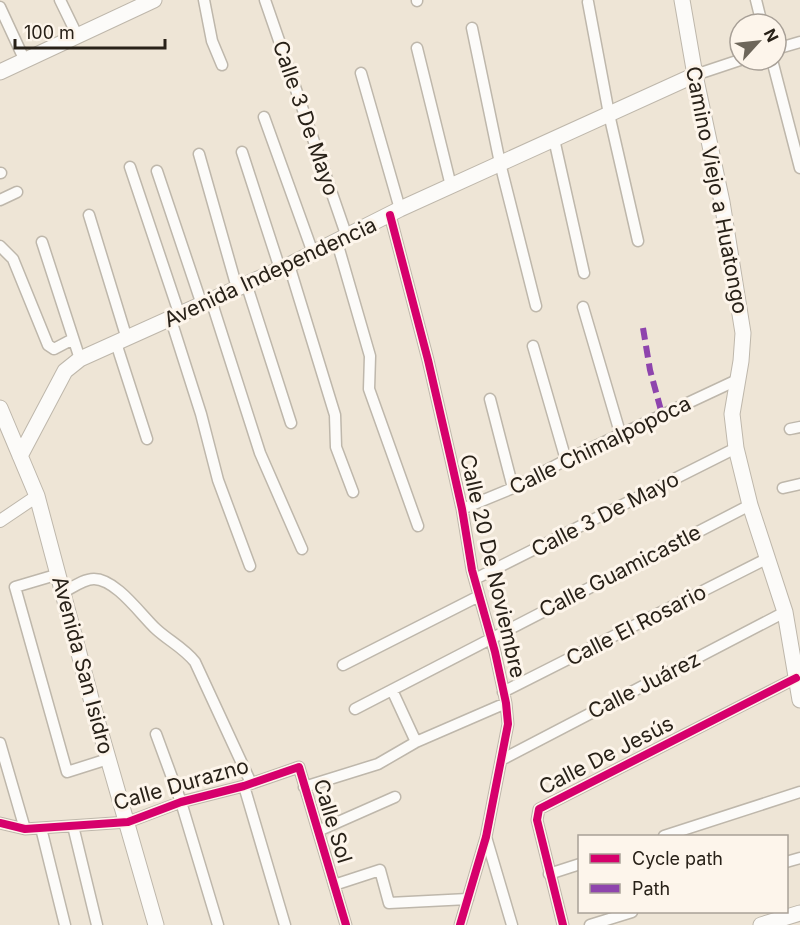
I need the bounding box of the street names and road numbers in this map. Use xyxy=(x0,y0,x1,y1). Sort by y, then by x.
street label: Calle 3 De Mayo xyxy=(268,37,344,199)
street label: Camino Viejo a Huatongo xyxy=(681,64,753,316)
street label: Avenida Independencia xyxy=(160,212,380,332)
street label: Calle Chimalpopoca xyxy=(505,390,695,500)
street label: Calle 20 De Noviembre xyxy=(455,452,531,680)
street label: Calle 3 De Mayo xyxy=(527,466,683,562)
street label: Calle Guamicastle xyxy=(535,519,705,623)
street label: Avenida San Isidro xyxy=(47,573,119,757)
street label: Calle El Rosario xyxy=(562,579,710,671)
street label: Calle Juárez xyxy=(584,646,704,724)
street label: Calle De Jesús xyxy=(535,710,677,800)
street label: Calle Durazno xyxy=(111,753,251,815)
street label: Calle Sol xyxy=(308,776,358,866)

